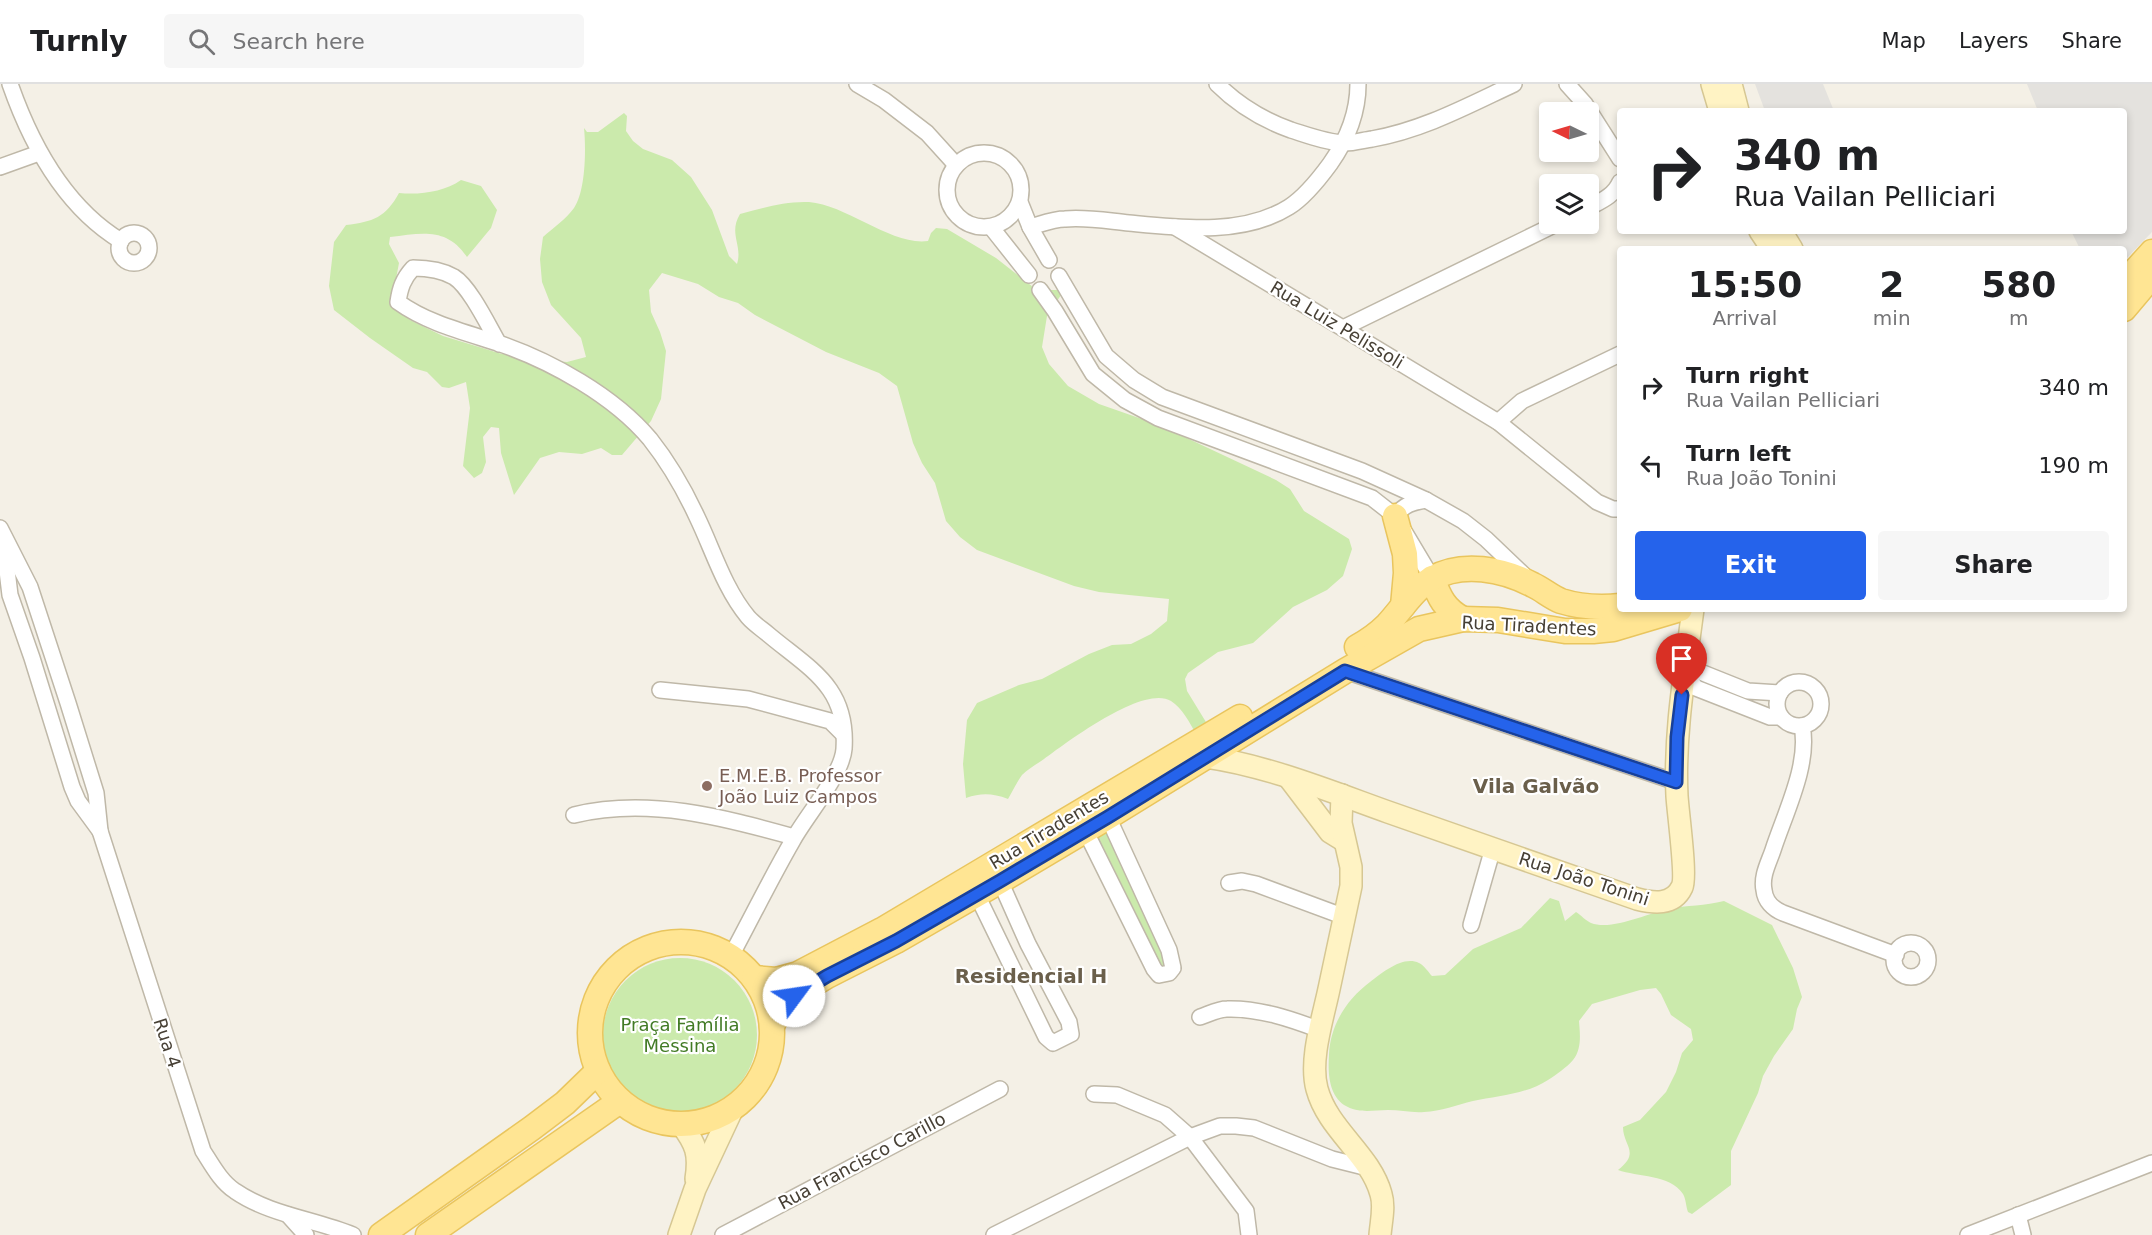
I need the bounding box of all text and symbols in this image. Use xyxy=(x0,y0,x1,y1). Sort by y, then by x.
search box xyxy=(164,14,584,68)
text: Turnly xyxy=(30,25,128,58)
icon: search xyxy=(185,25,218,58)
text: Search here xyxy=(233,29,365,54)
text: Map xyxy=(1882,29,1926,53)
text: Layers xyxy=(1959,29,2028,53)
text: Share xyxy=(2061,29,2122,53)
north arrow xyxy=(1539,102,1599,162)
map controls xyxy=(1539,102,1599,234)
text: 340 m xyxy=(1734,131,1880,180)
icon: right xyxy=(1635,132,1713,210)
button: layers xyxy=(1539,174,1599,234)
text: Rua Vailan Pelliciari xyxy=(1734,181,1996,212)
text: 15:50 xyxy=(1688,264,1802,305)
text: 2 xyxy=(1879,264,1904,305)
text: 580 xyxy=(1981,264,2056,305)
street label: Rua Luiz Pelissoli xyxy=(1267,276,1408,373)
text: Arrival xyxy=(1712,306,1777,330)
text: min xyxy=(1873,306,1911,330)
text: m xyxy=(2009,306,2029,330)
text: Turn right xyxy=(1686,363,1809,388)
icon: right xyxy=(1635,371,1668,404)
text: 340 m xyxy=(2039,375,2109,400)
text: Rua Vailan Pelliciari xyxy=(1686,388,1880,412)
text: Turn left xyxy=(1686,441,1791,466)
icon: left xyxy=(1635,449,1668,482)
text: 190 m xyxy=(2039,453,2109,478)
text: Rua João Tonini xyxy=(1686,466,1837,490)
button: Exit xyxy=(1635,531,1866,600)
button: Share xyxy=(1878,531,2109,600)
street label: Rua Tiradentes xyxy=(1461,611,1597,640)
pin xyxy=(1656,633,1707,695)
icon: arrive xyxy=(1665,642,1698,675)
place label: E.M.E.B. Professor João Luiz Campos xyxy=(718,765,882,807)
district label: Vila Galvão xyxy=(1473,774,1599,798)
marker: E.M.E.B. Professor João Luiz Campos xyxy=(700,779,714,793)
street label: Rua Tiradentes xyxy=(985,786,1112,873)
street label: Rua João Tonini xyxy=(1516,848,1652,909)
position arrow xyxy=(762,964,826,1028)
district label: Residencial H xyxy=(955,964,1107,988)
park label: Praça Família Messina xyxy=(621,1014,739,1056)
street label: Rua 4 xyxy=(150,1015,185,1070)
street label: Rua Francisco Carillo xyxy=(774,1107,949,1214)

